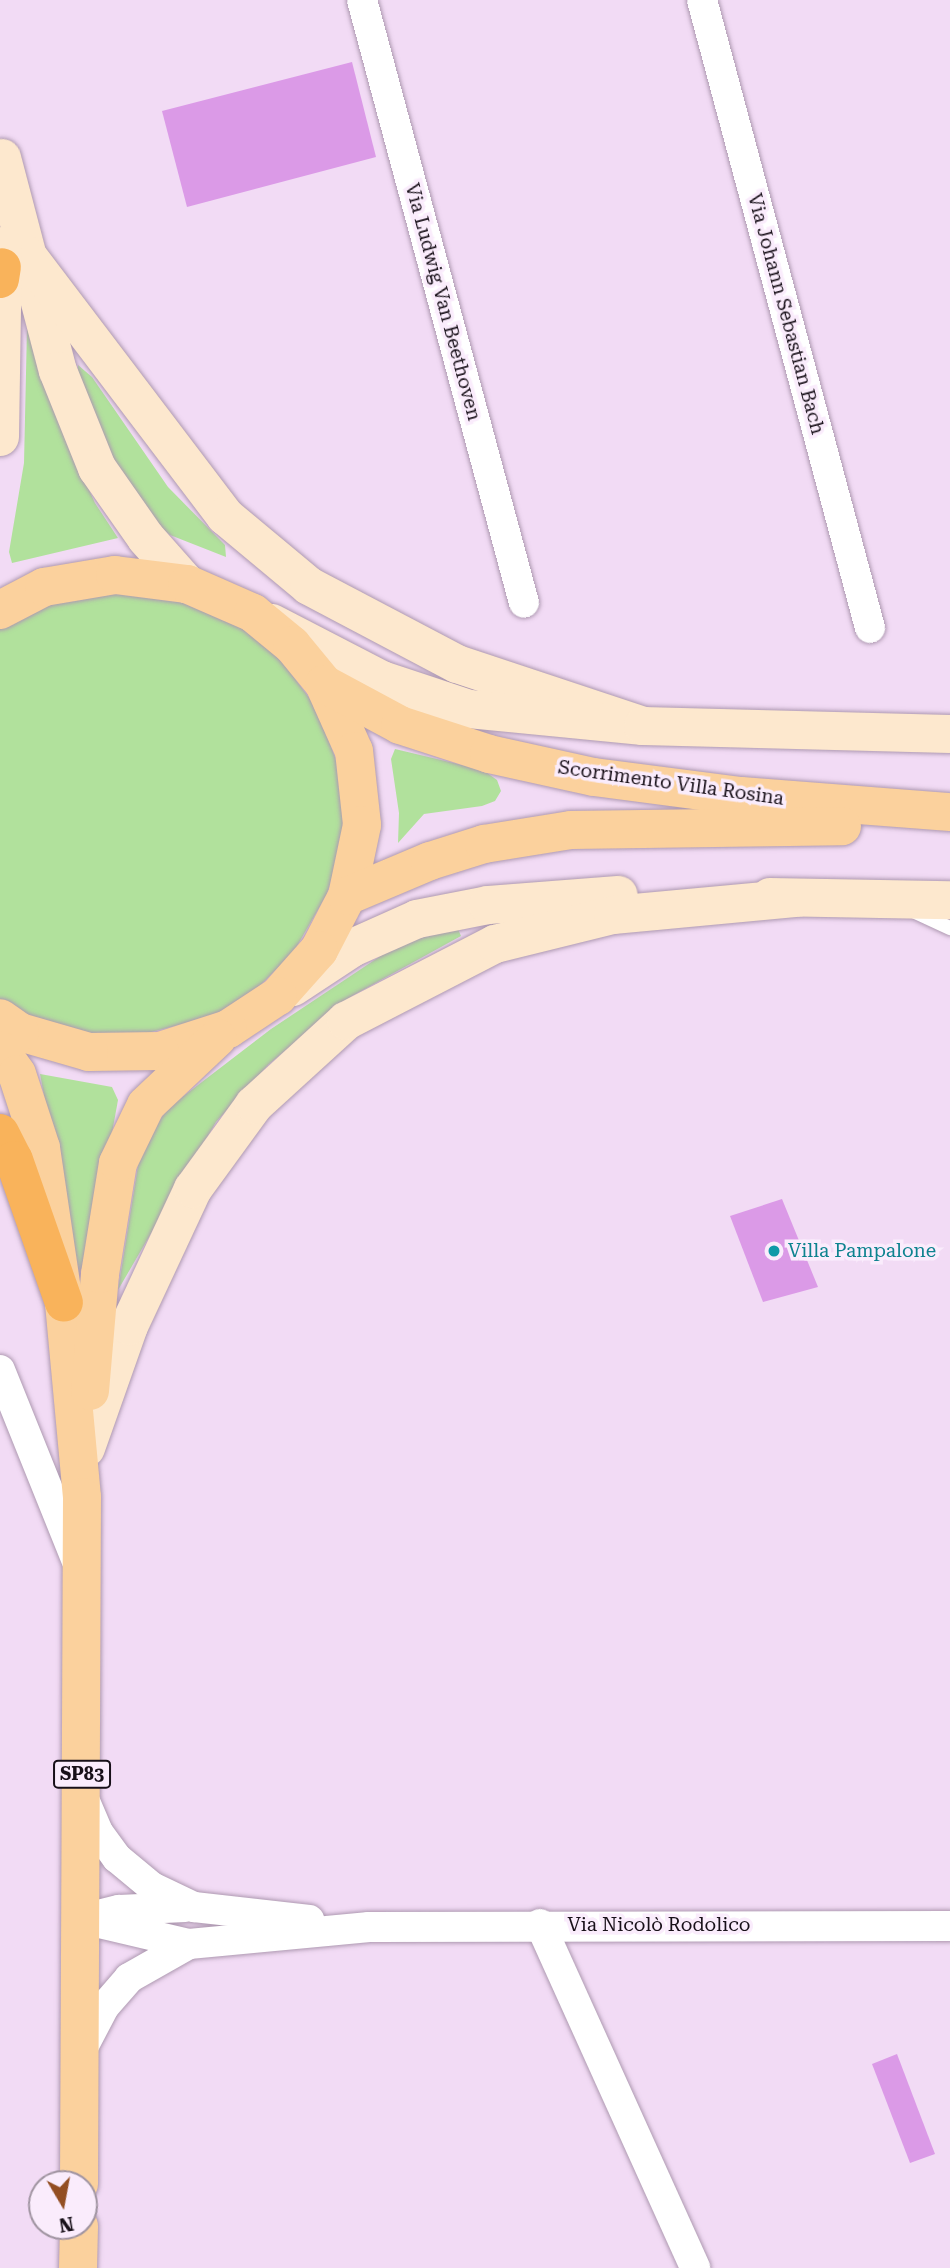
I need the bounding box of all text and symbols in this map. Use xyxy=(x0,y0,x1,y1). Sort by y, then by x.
street label: Via Ludwig Van Beethoven xyxy=(400,181,486,423)
street label: Via Johann Sebastian Bach xyxy=(743,191,829,437)
street label: Scorrimento Villa Rosina xyxy=(557,756,785,810)
place label: Villa Pampalone xyxy=(788,1240,936,1262)
marker: Villa Pampalone xyxy=(766,1243,782,1259)
road number: SP83 xyxy=(52,1759,112,1788)
street label: Via Nicolò Rodolico xyxy=(568,1914,750,1936)
north arrow xyxy=(28,2170,98,2240)
text: N xyxy=(57,2212,76,2237)

